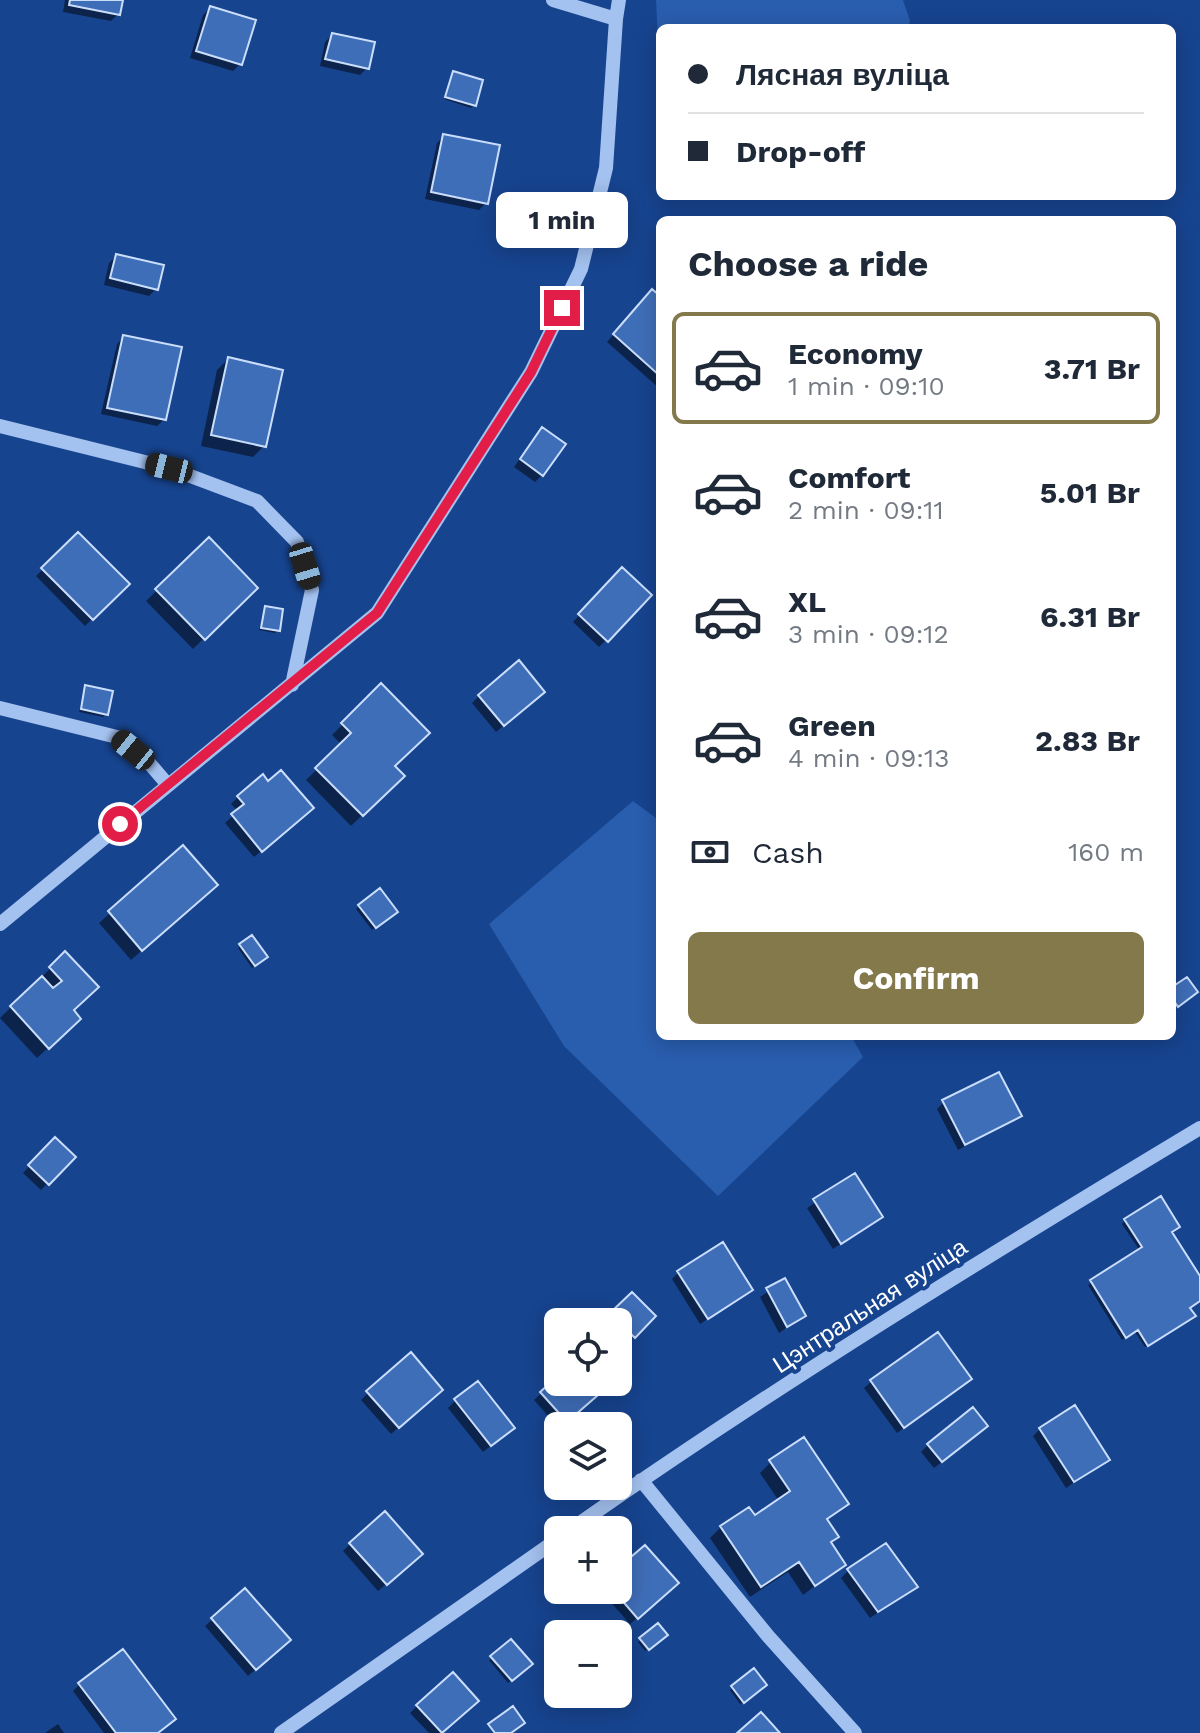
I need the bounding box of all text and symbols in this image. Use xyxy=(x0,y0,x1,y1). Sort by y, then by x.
text: Лясная вуліца xyxy=(736,57,949,92)
text: Drop-off xyxy=(736,134,865,169)
callout: 1 min xyxy=(496,192,628,248)
text: 1 min xyxy=(529,205,595,235)
text: Choose a ride xyxy=(688,243,928,285)
route end xyxy=(544,290,580,326)
icon: car xyxy=(692,332,764,404)
text: Economy xyxy=(788,336,923,371)
text: 3.71 Br xyxy=(1044,351,1140,386)
text: 1 min · 09:10 xyxy=(788,371,945,401)
car xyxy=(143,451,195,485)
icon: car xyxy=(692,456,764,528)
text: Comfort xyxy=(788,460,910,495)
text: 5.01 Br xyxy=(1040,475,1140,510)
text: 2 min · 09:11 xyxy=(788,495,944,525)
car xyxy=(287,540,323,592)
icon: car xyxy=(692,580,764,652)
text: XL xyxy=(788,584,826,619)
text: 6.31 Br xyxy=(1040,599,1140,634)
text: 3 min · 09:12 xyxy=(788,619,949,649)
icon: car xyxy=(692,704,764,776)
text: Green xyxy=(788,708,876,743)
text: 2.83 Br xyxy=(1035,723,1140,758)
car xyxy=(107,726,159,774)
text: 4 min · 09:13 xyxy=(788,743,949,773)
route start xyxy=(102,806,138,842)
icon: cash xyxy=(688,830,732,874)
text: Cash xyxy=(752,835,824,870)
text: 160 m xyxy=(1068,837,1144,867)
button: Confirm xyxy=(688,932,1144,1024)
street label: Цэнтральная вуліца xyxy=(768,1233,973,1379)
map controls xyxy=(544,1308,632,1708)
button: locate xyxy=(544,1308,632,1396)
button: layers xyxy=(544,1412,632,1500)
button: + xyxy=(544,1516,632,1604)
button: − xyxy=(544,1620,632,1708)

